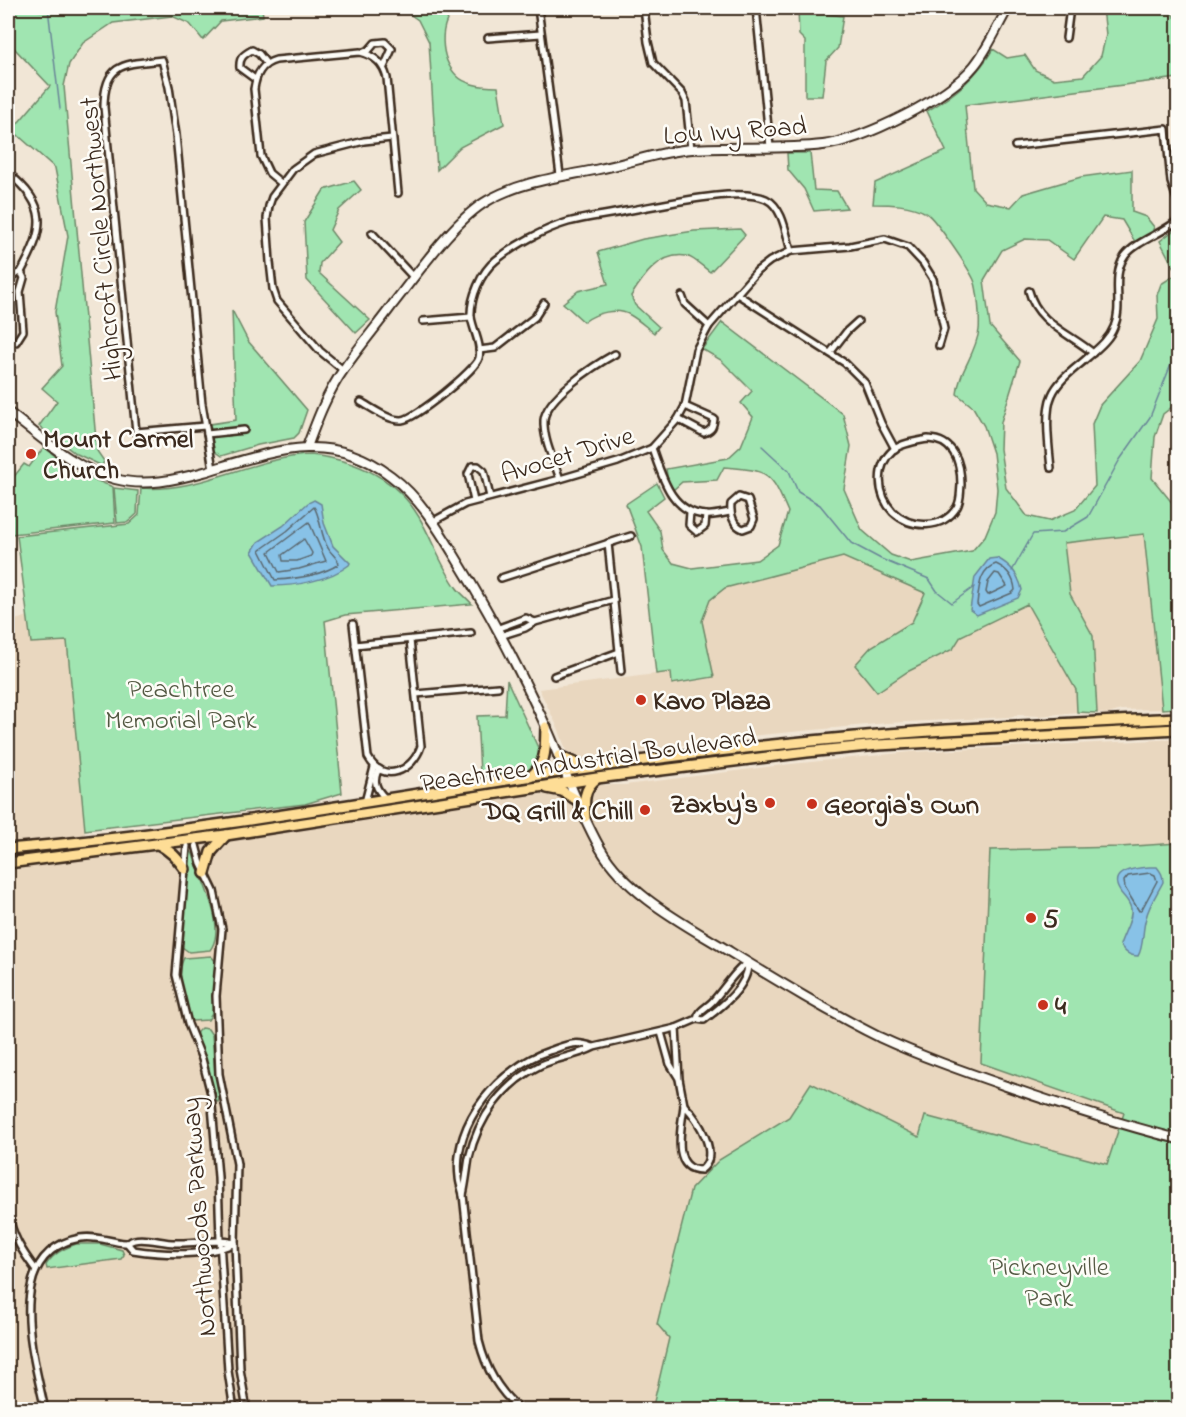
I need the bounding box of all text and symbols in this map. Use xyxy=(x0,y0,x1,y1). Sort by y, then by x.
street label: Highcroft Circle Northwest xyxy=(71,95,134,382)
street label: Lou Ivy Road xyxy=(662,108,808,157)
street label: Avocet Drive xyxy=(496,417,640,495)
place label: Mount Carmel Church xyxy=(43,421,193,491)
marker: Mount Carmel Church xyxy=(24,447,38,461)
park label: Peachtree Memorial Park xyxy=(105,671,257,741)
place label: Kavo Plaza xyxy=(653,683,771,722)
marker: Kavo Plaza xyxy=(634,693,648,707)
street label: Peachtree Industrial Boulevard xyxy=(418,719,759,804)
place label: Zaxby's xyxy=(670,786,758,825)
place label: Georgia's Own xyxy=(824,787,979,827)
place label: DQ Grill & Chill xyxy=(480,793,633,832)
marker: Zaxby's xyxy=(763,796,777,810)
marker: Georgia's Own xyxy=(805,797,819,811)
marker: DQ Grill & Chill xyxy=(638,803,652,817)
place label: 5 xyxy=(1043,901,1059,940)
marker: 5 xyxy=(1024,911,1038,925)
place label: 4 xyxy=(1055,988,1067,1027)
marker: 4 xyxy=(1036,998,1050,1012)
street label: Northwoods Parkway xyxy=(173,1096,228,1338)
park label: Pickneyville Park xyxy=(989,1249,1110,1319)

